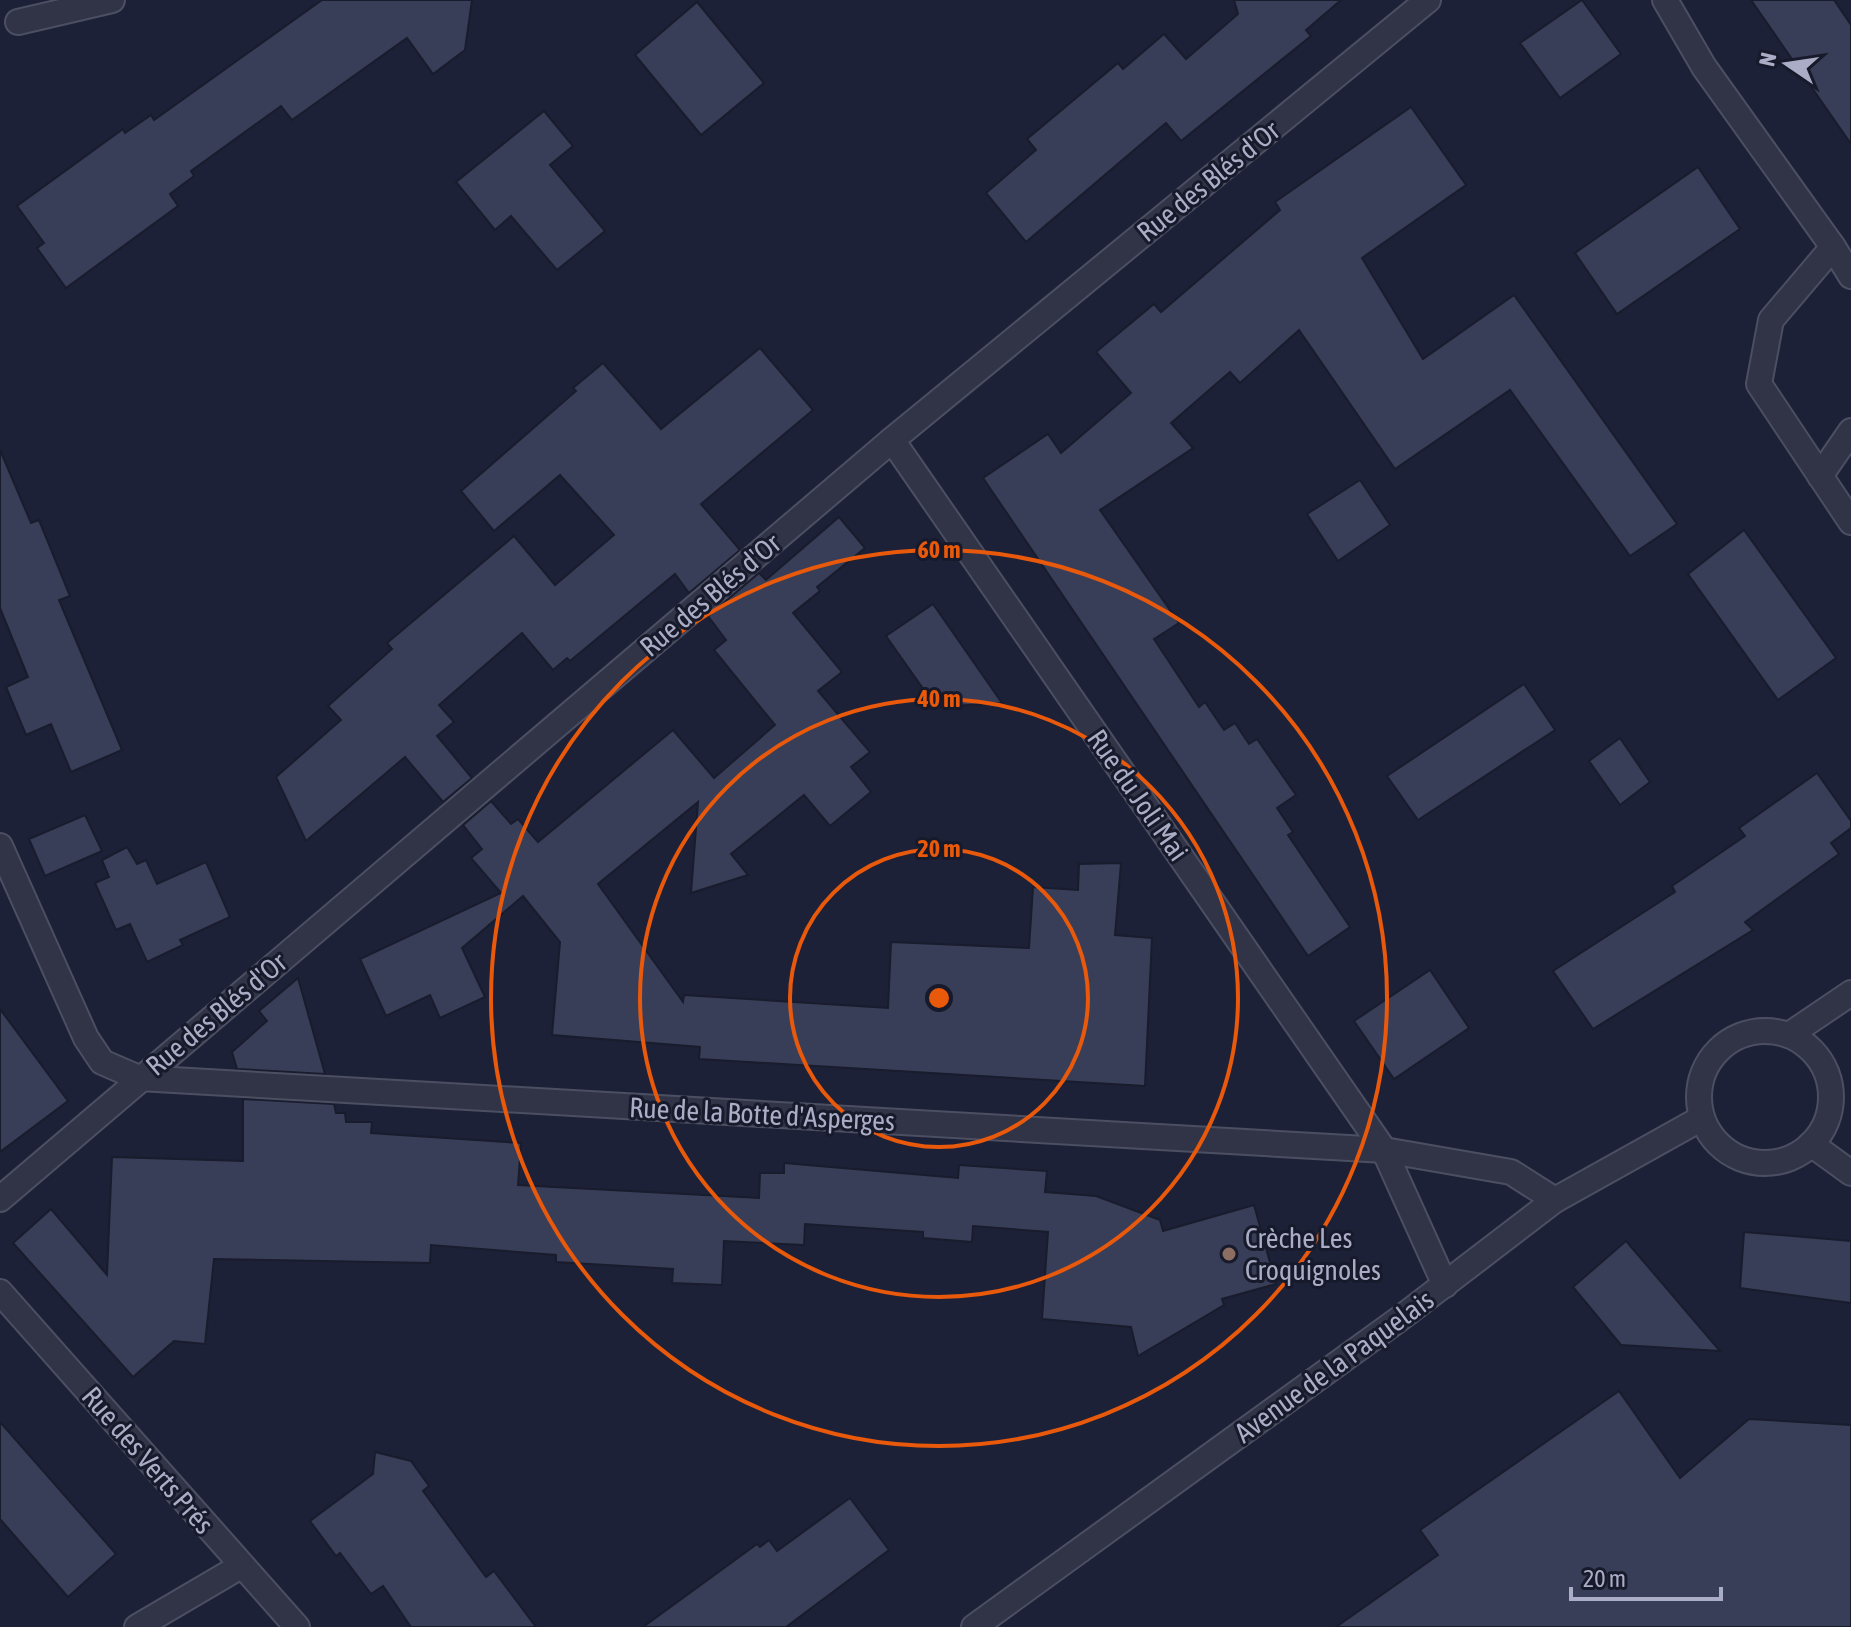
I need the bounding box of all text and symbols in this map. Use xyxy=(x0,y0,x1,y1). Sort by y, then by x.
north arrow xyxy=(1747,24,1827,104)
text: N xyxy=(1753,50,1782,69)
street label: Rue des Blés d'Or xyxy=(1131,114,1286,248)
street label: Rue des Blés d'Or xyxy=(633,527,787,663)
text: 60 m xyxy=(917,536,961,563)
text: 40 m xyxy=(916,685,961,712)
street label: Rue du Joli Mai xyxy=(1081,723,1195,867)
text: 20 m xyxy=(917,835,961,862)
street label: Rue des Blés d'Or xyxy=(139,946,293,1082)
centre of rings xyxy=(925,984,953,1012)
street label: Rue de la Botte d'Asperges xyxy=(628,1091,896,1137)
place label: Crèche Les Croquignoles xyxy=(1245,1222,1381,1286)
marker: Crèche Les Croquignoles xyxy=(1220,1245,1238,1263)
street label: Avenue de la Paquelais xyxy=(1228,1283,1440,1449)
street label: Rue des Verts Prés xyxy=(76,1380,220,1540)
scale bar xyxy=(1571,1551,1721,1601)
text: 20 m xyxy=(1583,1565,1626,1592)

